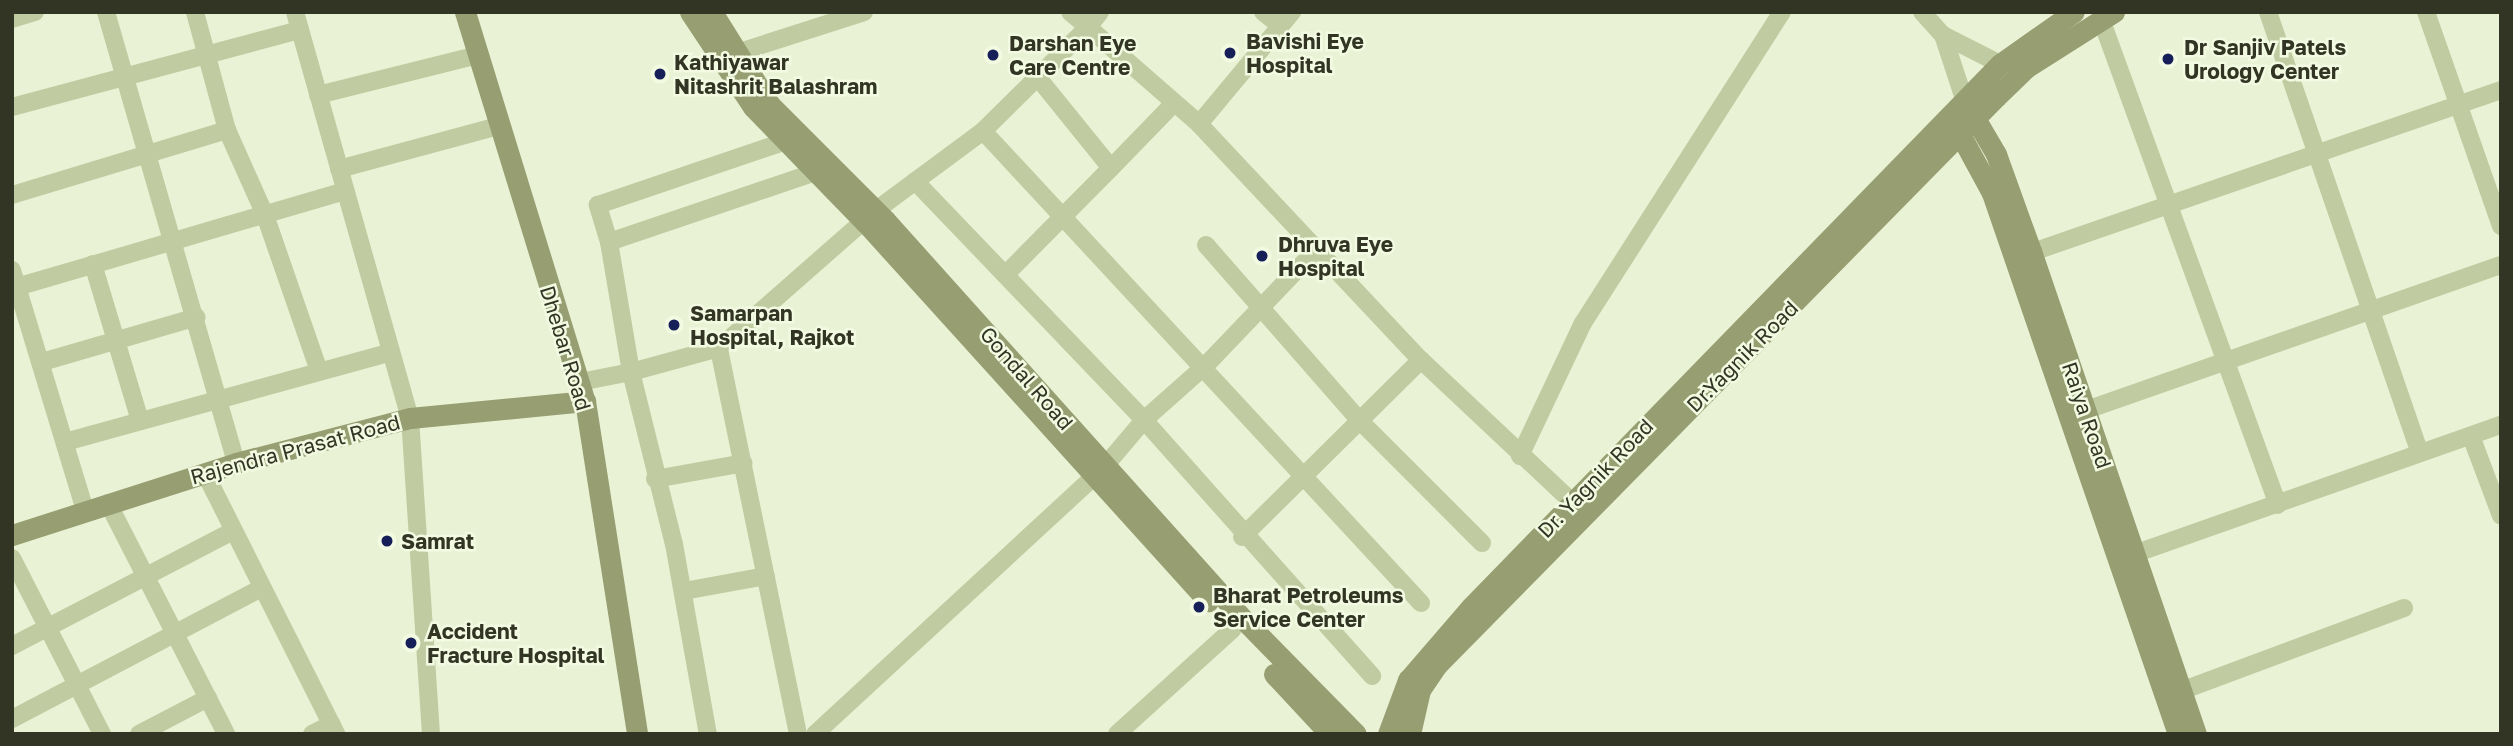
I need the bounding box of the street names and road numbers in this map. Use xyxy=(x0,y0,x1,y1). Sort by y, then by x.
street label: Dhebar Road xyxy=(535,282,597,414)
street label: Dr.Yagnik Road xyxy=(1681,295,1803,417)
street label: Gondal Road xyxy=(975,321,1079,435)
street label: Raiya Road xyxy=(2057,358,2117,472)
street label: Rajendra Prasat Road xyxy=(187,409,403,489)
street label: Dr. Yagnik Road xyxy=(1532,413,1658,543)

